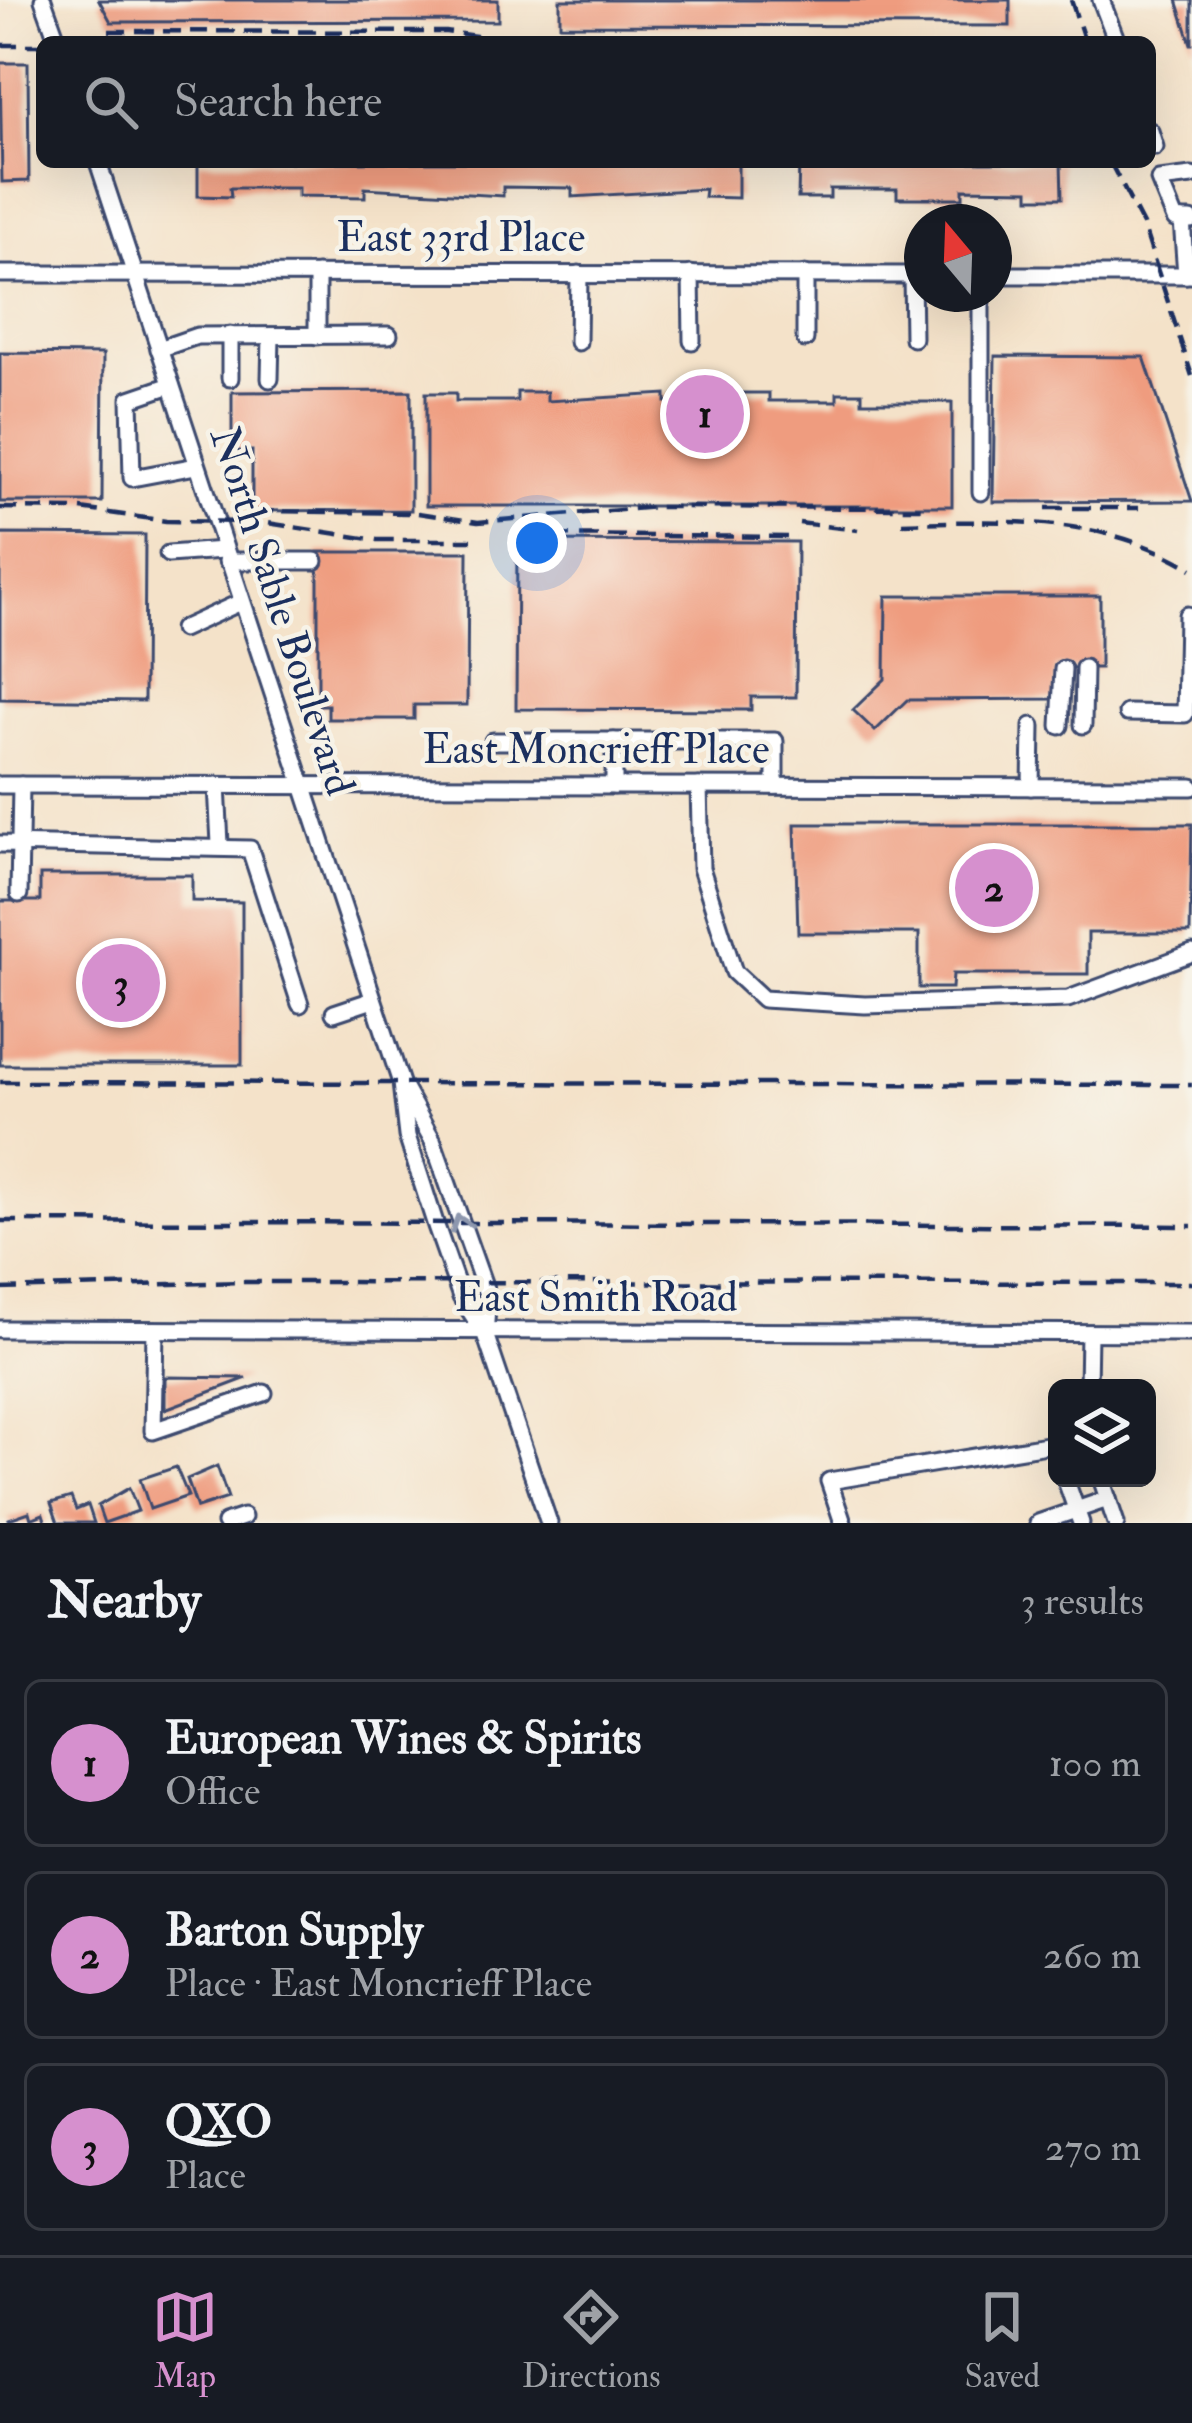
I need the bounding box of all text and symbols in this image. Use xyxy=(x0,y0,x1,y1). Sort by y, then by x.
search box xyxy=(36,36,1156,168)
icon: search xyxy=(78,69,144,135)
text: Search here xyxy=(174,74,382,130)
north arrow xyxy=(904,204,1012,312)
street label: East 33rd Place xyxy=(337,212,585,264)
pin: 1 xyxy=(666,369,744,459)
street label: North Sable Boulevard xyxy=(198,420,366,802)
your location xyxy=(507,513,567,573)
street label: East Moncrieff Place xyxy=(423,724,770,776)
pin: 2 xyxy=(955,843,1033,933)
pin: 3 xyxy=(82,938,160,1028)
one-way arrow xyxy=(450,1213,474,1234)
street label: East Smith Road xyxy=(454,1272,738,1324)
map controls xyxy=(1048,1379,1156,1487)
button: layers xyxy=(1048,1379,1156,1487)
text: Nearby xyxy=(48,1569,201,1633)
text: 3 results xyxy=(1021,1577,1144,1626)
text: European Wines & Spirits xyxy=(165,1711,642,1767)
text: 1 xyxy=(83,1739,97,1788)
text: 100 m xyxy=(1049,1739,1141,1788)
text: Office xyxy=(165,1767,260,1816)
text: Barton Supply xyxy=(165,1903,423,1959)
text: 2 xyxy=(80,1931,100,1980)
text: 260 m xyxy=(1043,1931,1141,1980)
text: Place · East Moncrieff Place xyxy=(165,1959,592,2008)
text: QXO xyxy=(165,2095,272,2151)
text: 3 xyxy=(83,2123,97,2172)
text: 270 m xyxy=(1045,2123,1141,2172)
text: Place xyxy=(165,2151,246,2200)
tab: Map xyxy=(152,2284,218,2397)
tab: Directions xyxy=(522,2284,661,2397)
tab: Saved xyxy=(965,2284,1040,2397)

